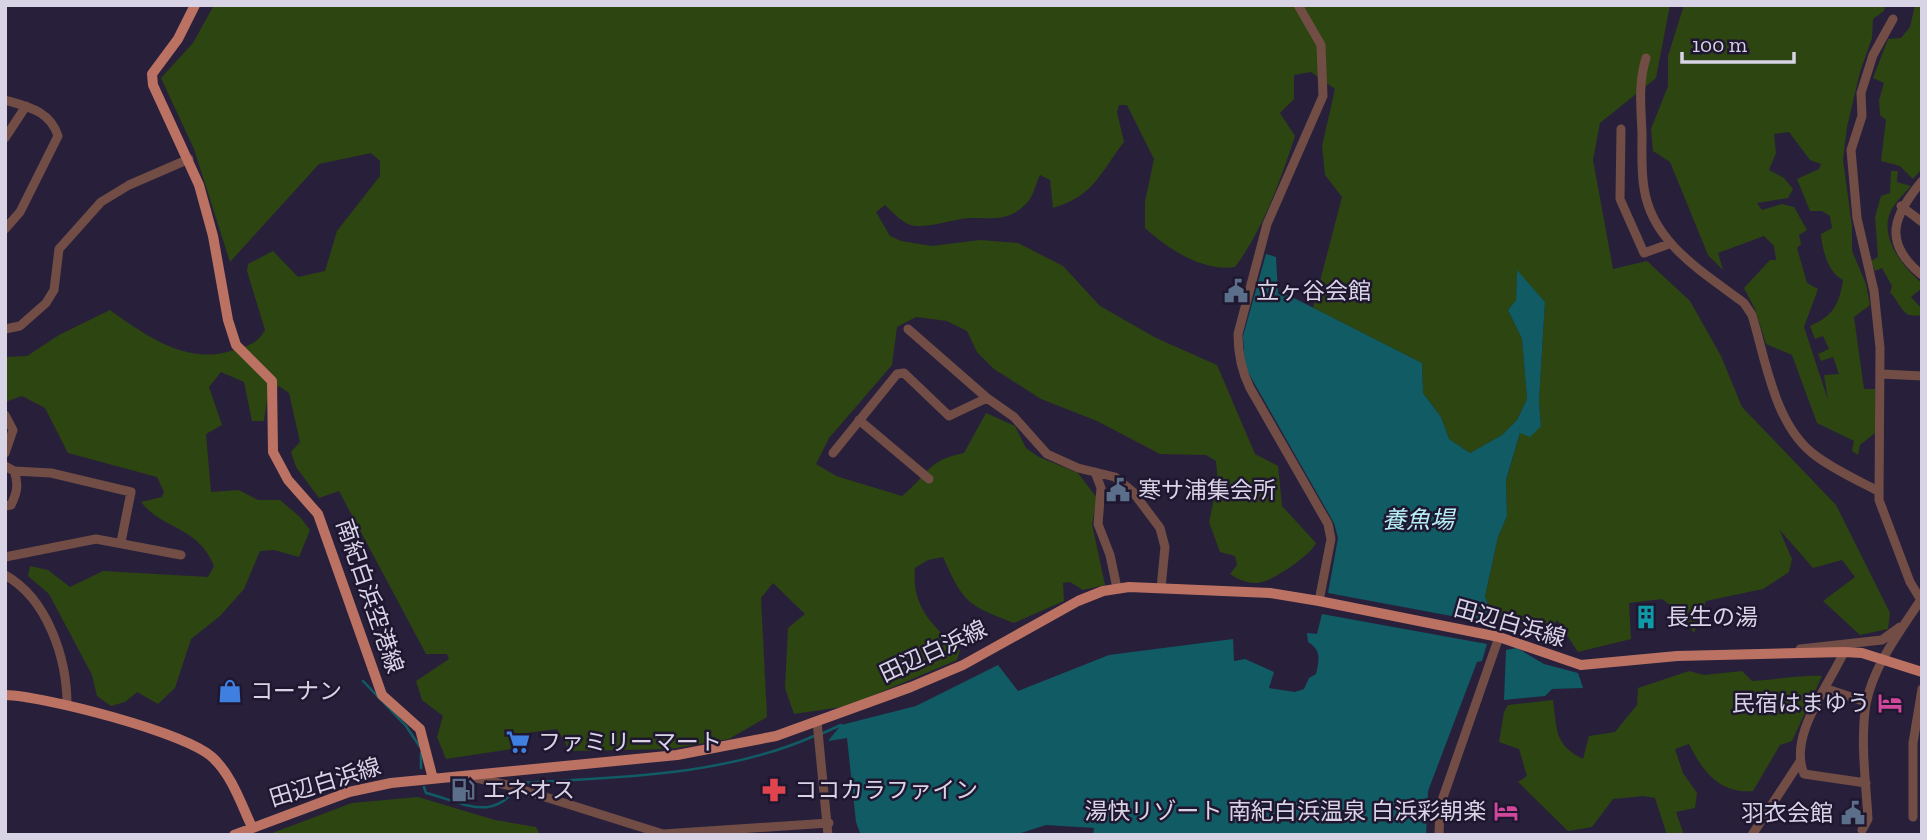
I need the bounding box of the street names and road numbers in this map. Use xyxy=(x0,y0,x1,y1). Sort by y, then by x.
street label: 南紀白浜空港線 xyxy=(331,515,409,677)
street label: 田辺白浜線 xyxy=(1451,594,1569,652)
street label: 田辺白浜線 xyxy=(875,614,991,688)
street label: 田辺白浜線 xyxy=(266,752,384,812)

